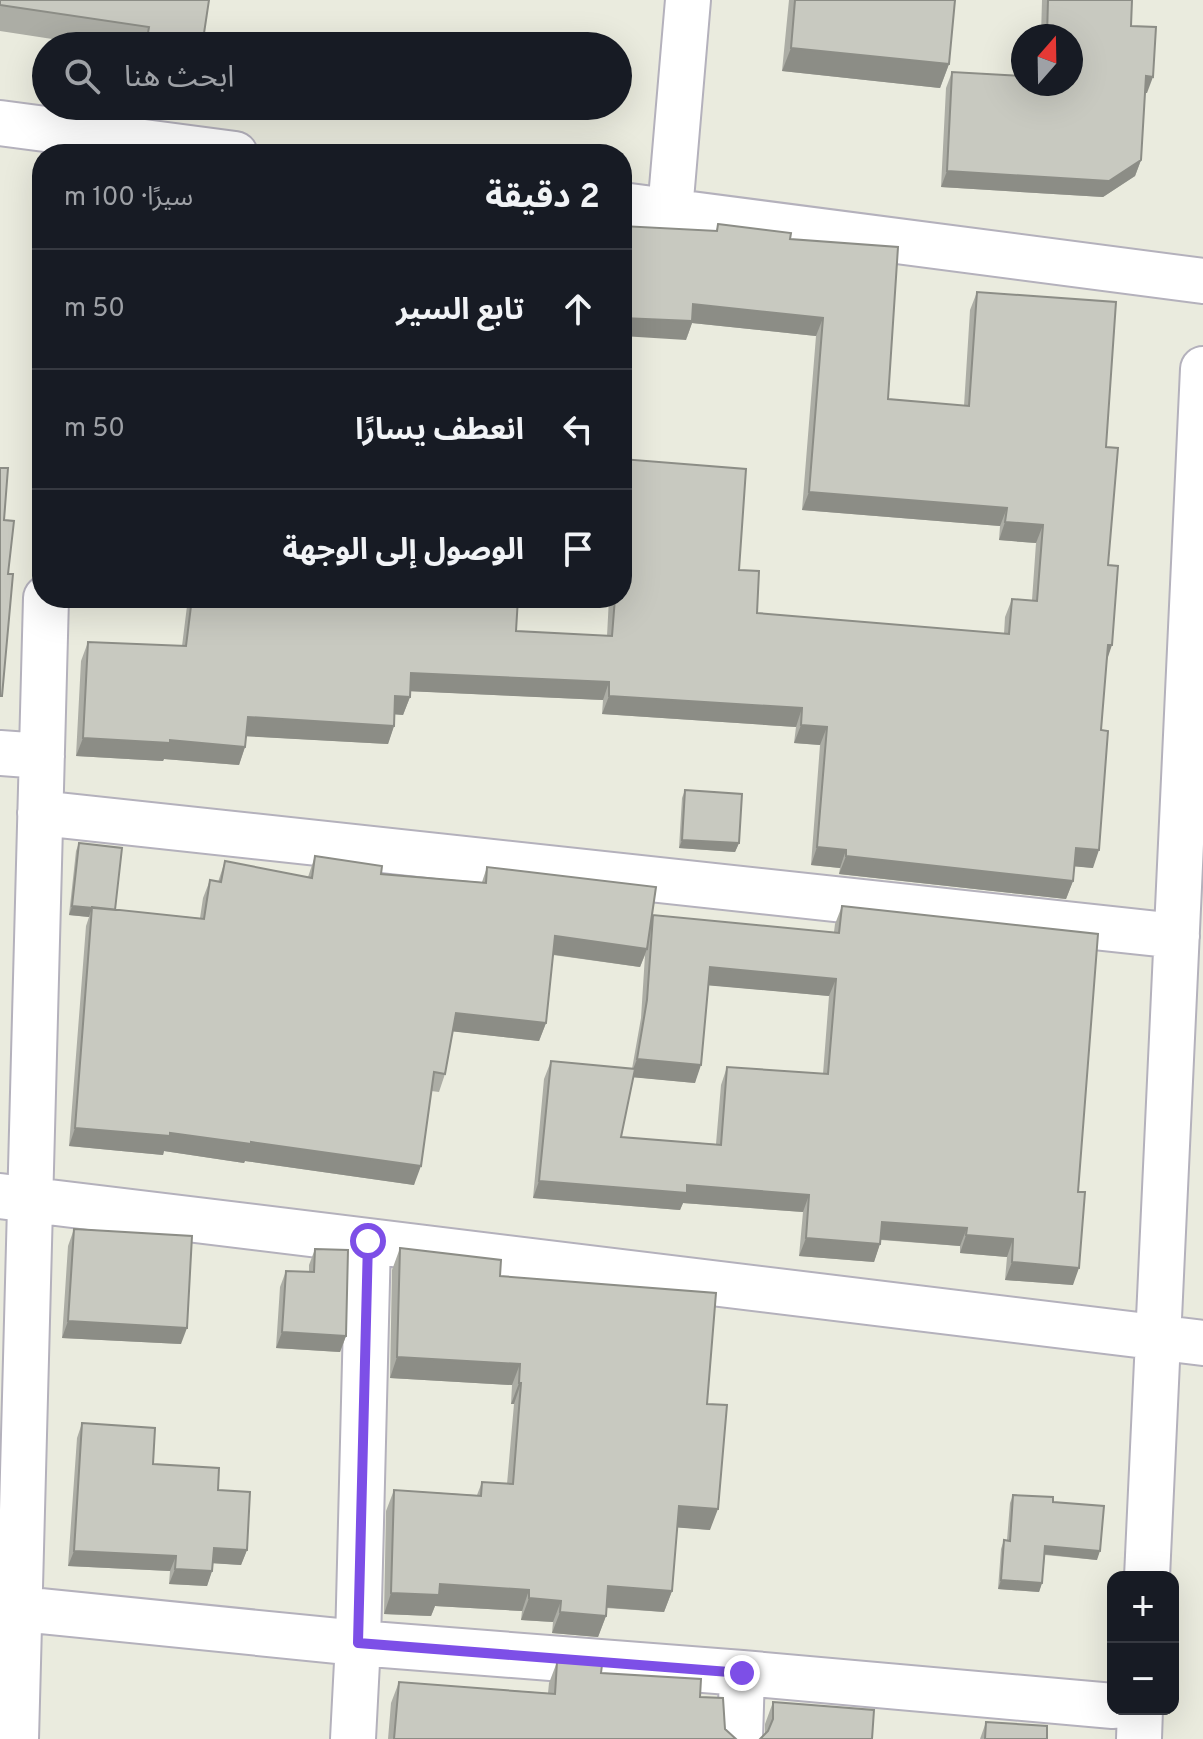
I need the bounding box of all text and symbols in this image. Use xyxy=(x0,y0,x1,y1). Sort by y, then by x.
north arrow xyxy=(1011,24,1083,96)
search box xyxy=(32,32,632,120)
icon: search xyxy=(60,54,104,98)
text: ابحث هنا xyxy=(124,60,234,97)
text: 2 دقيقة xyxy=(485,177,600,220)
text: سيرًا · 100 m xyxy=(64,182,193,215)
icon: ahead xyxy=(556,287,600,331)
text: 50 m xyxy=(64,293,125,326)
text: تابع السير xyxy=(396,293,524,330)
icon: left xyxy=(556,407,600,451)
text: 50 m xyxy=(64,413,125,446)
text: انعطف يسارًا xyxy=(355,413,524,450)
icon: arrive xyxy=(556,527,600,571)
text: الوصول إلى الوجهة xyxy=(282,533,524,570)
route start xyxy=(350,1223,386,1259)
map controls xyxy=(1107,1571,1179,1715)
button: + xyxy=(1107,1571,1179,1643)
button: − xyxy=(1107,1643,1179,1715)
route end xyxy=(724,1655,760,1691)

